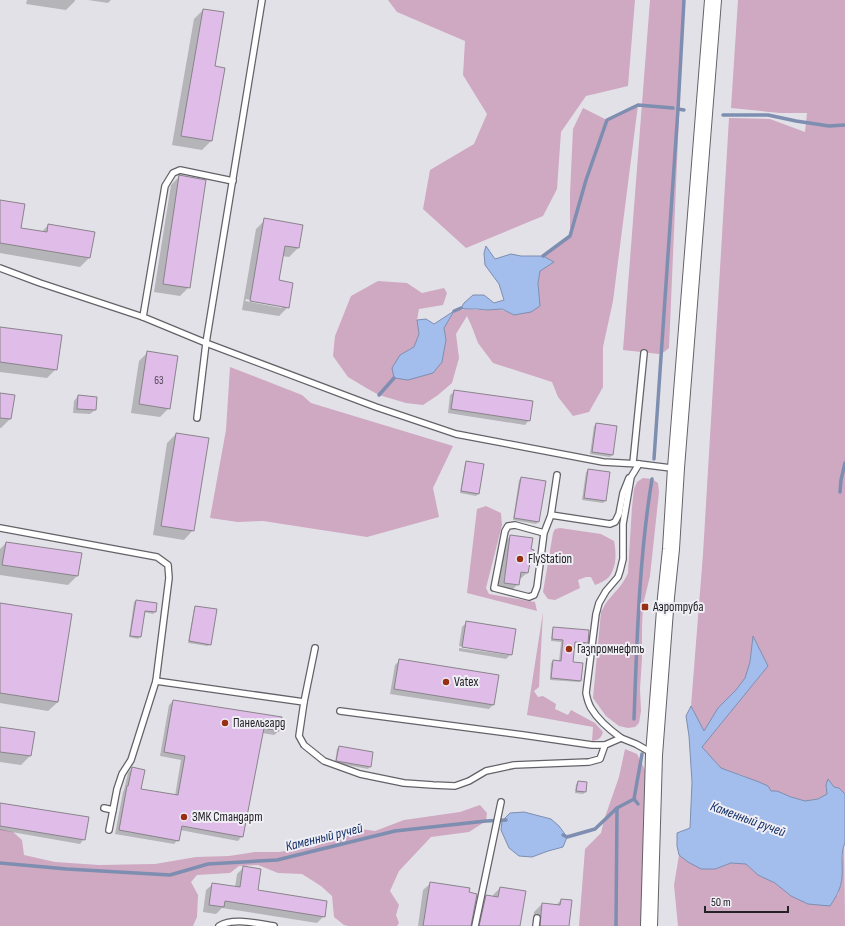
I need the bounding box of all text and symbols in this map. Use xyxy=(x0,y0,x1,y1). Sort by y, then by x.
house number: 63 xyxy=(154,374,164,387)
place label: FlyStation xyxy=(528,551,572,567)
marker: FlyStation xyxy=(515,554,525,564)
place label: Аэротруба xyxy=(652,599,703,615)
marker: Аэротруба xyxy=(640,602,650,612)
place label: Газпромнефть xyxy=(577,641,644,657)
marker: Газпромнефть xyxy=(564,644,574,654)
place label: Vatex xyxy=(454,674,478,690)
marker: Vatex xyxy=(441,677,451,687)
place label: Панельгард xyxy=(233,715,285,731)
marker: Панельгард xyxy=(220,718,230,728)
water label: Каменный ручей xyxy=(708,798,788,841)
place label: ЗМК Стандарт xyxy=(192,809,263,825)
marker: ЗМК Стандарт xyxy=(179,812,189,822)
water label: Каменный ручей xyxy=(284,819,365,855)
scale bar xyxy=(705,888,788,914)
text: 50 m xyxy=(711,895,731,910)

